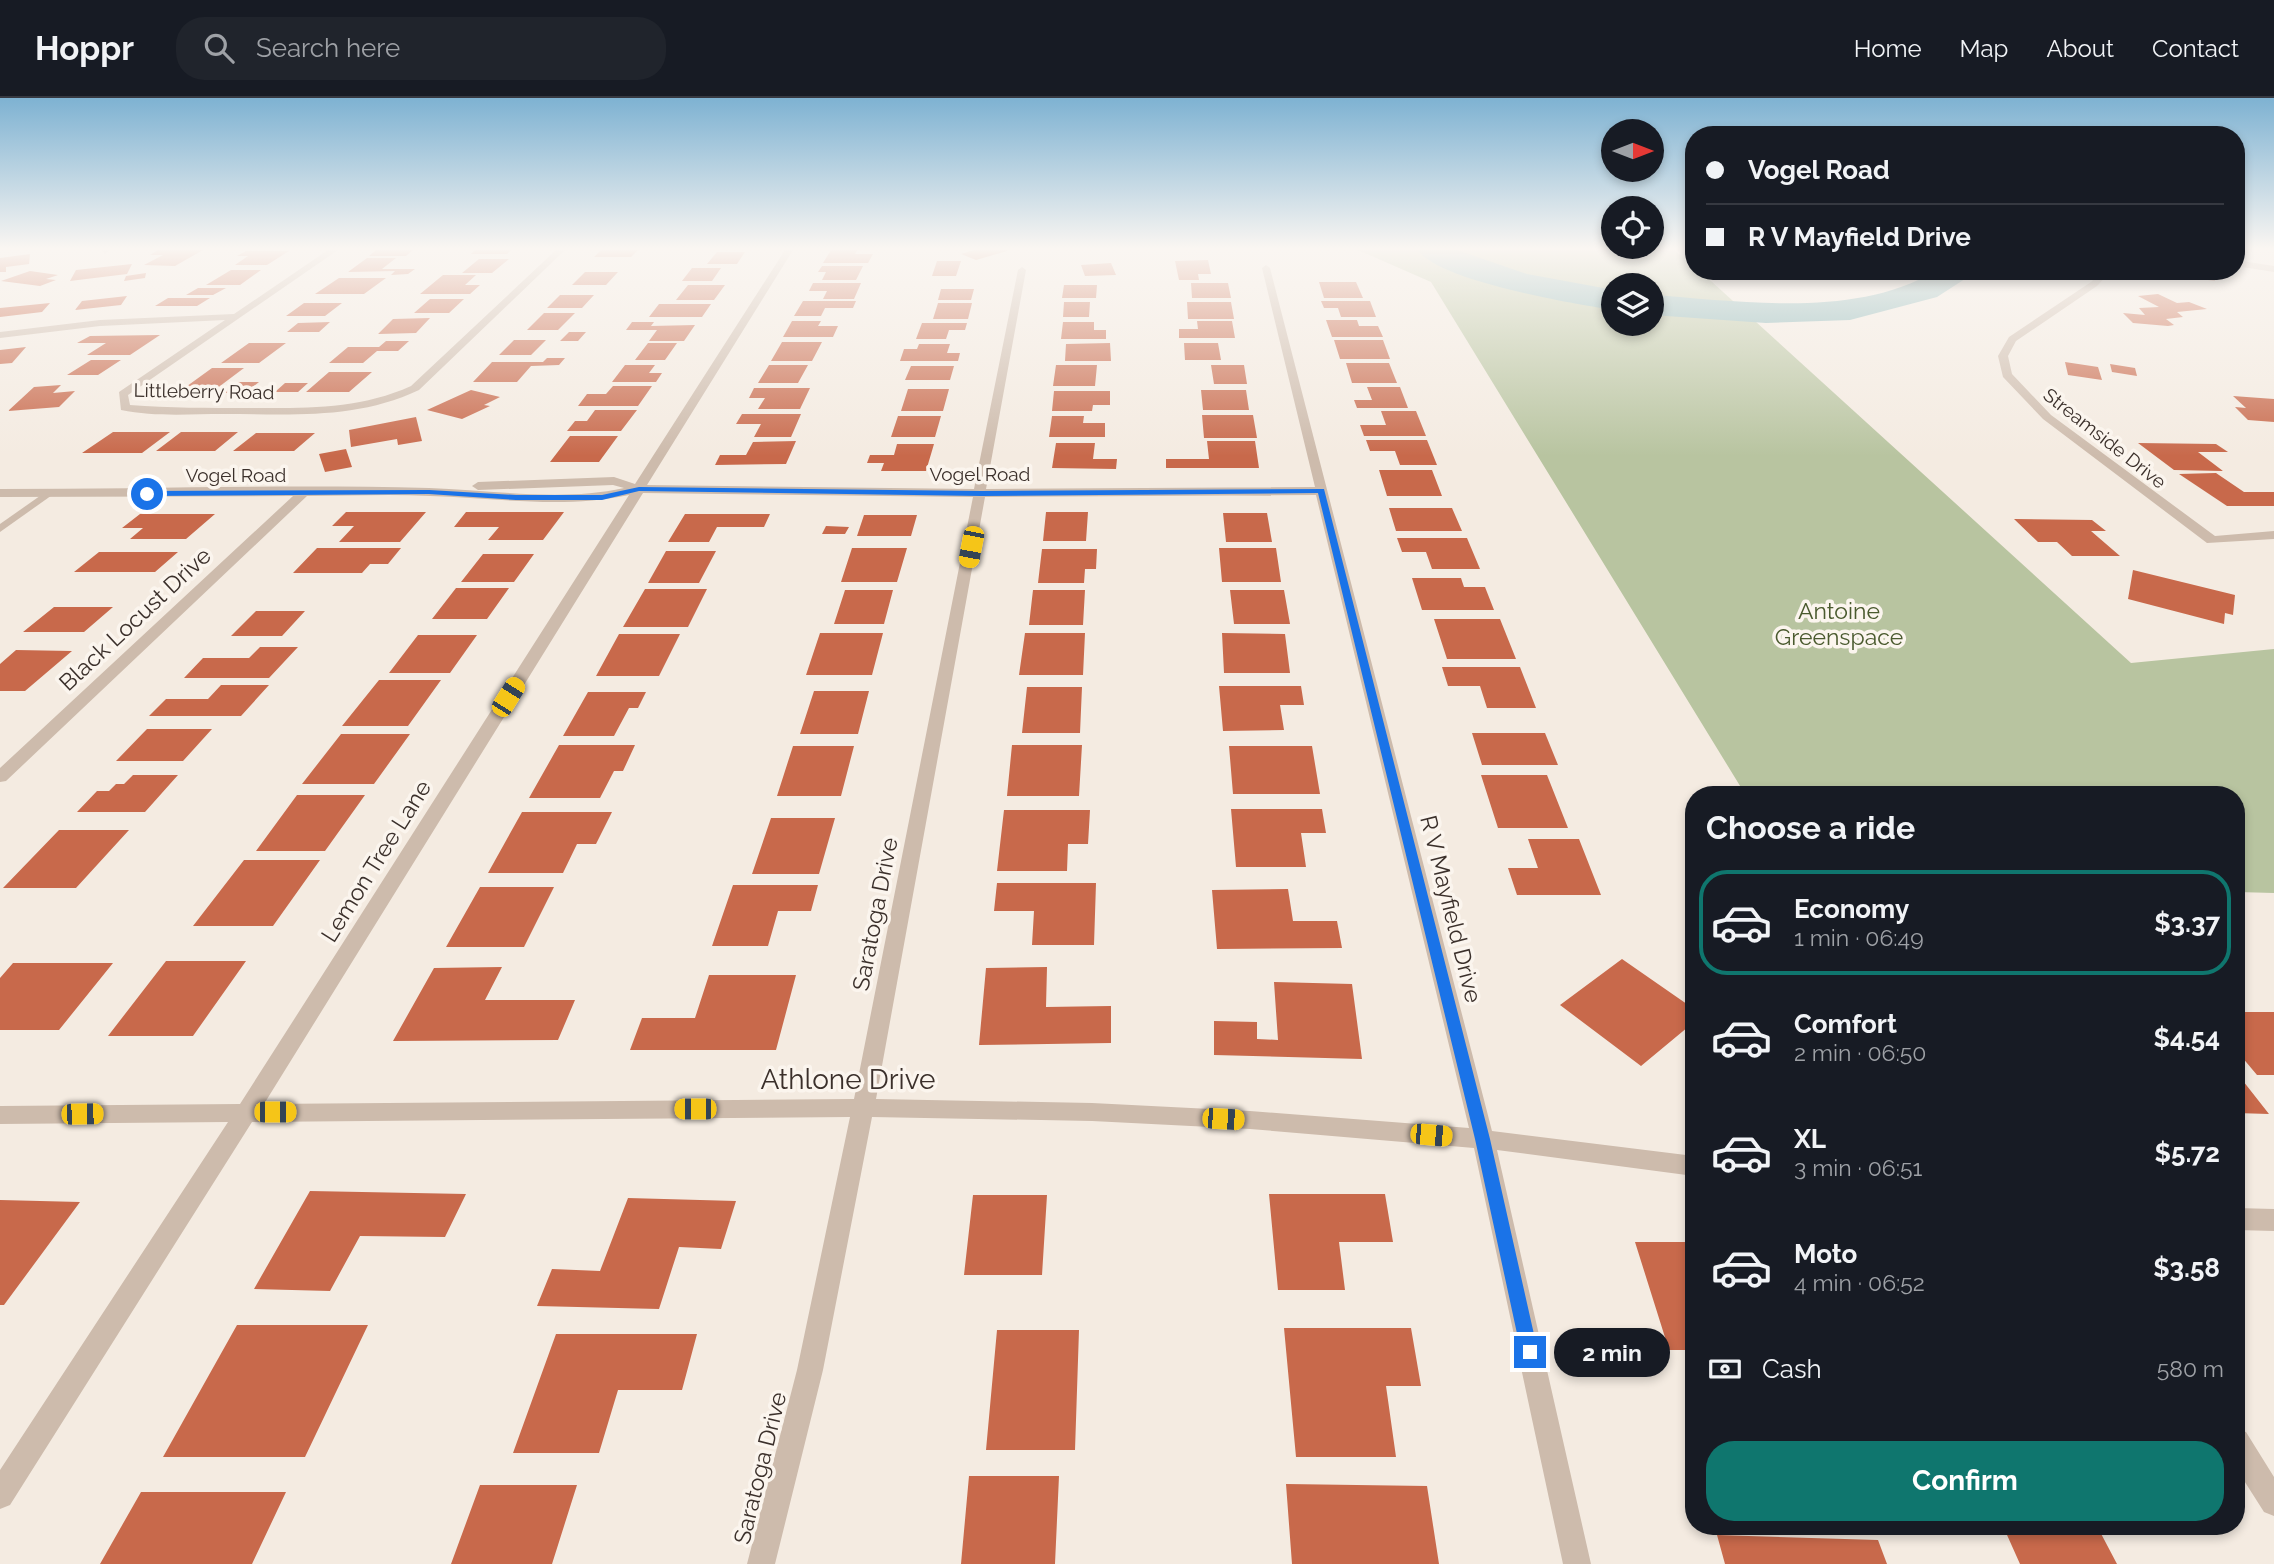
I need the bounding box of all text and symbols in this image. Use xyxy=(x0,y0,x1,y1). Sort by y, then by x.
search box xyxy=(176,17,666,80)
text: Hoppr xyxy=(35,29,134,68)
icon: search xyxy=(200,29,238,67)
text: Search here xyxy=(256,33,400,63)
text: Home xyxy=(1854,34,1922,63)
text: Map xyxy=(1960,34,2008,63)
text: About xyxy=(2046,34,2114,63)
text: Contact xyxy=(2152,34,2239,63)
north arrow xyxy=(1601,119,1664,182)
map controls xyxy=(1601,119,1664,336)
text: Vogel Road xyxy=(1748,155,1890,185)
button: locate xyxy=(1601,196,1664,259)
text: R V Mayfield Drive xyxy=(1748,222,1971,252)
button: layers xyxy=(1601,273,1664,336)
street label: Littleberry Road xyxy=(133,379,275,403)
street label: Streamside Drive xyxy=(2039,383,2171,493)
street label: Vogel Road xyxy=(930,463,1030,485)
street label: Vogel Road xyxy=(186,464,286,486)
route start xyxy=(131,478,163,510)
car xyxy=(957,524,986,570)
street label: Black Locust Drive xyxy=(53,541,216,696)
park label: Antoine Greenspace xyxy=(1775,597,1903,650)
car xyxy=(488,674,529,720)
street label: Lemon Tree Lane xyxy=(315,775,436,947)
text: Choose a ride xyxy=(1706,809,1915,846)
street label: R V Mayfield Drive xyxy=(1415,813,1488,1005)
street label: Saratoga Drive xyxy=(846,835,903,993)
icon: car xyxy=(1710,891,1773,954)
text: Economy xyxy=(1794,894,1909,924)
text: $3.37 xyxy=(2154,908,2220,938)
text: 1 min · 06:49 xyxy=(1794,924,1924,951)
icon: car xyxy=(1710,1006,1773,1069)
text: Comfort xyxy=(1794,1009,1897,1039)
text: $4.54 xyxy=(2154,1023,2220,1053)
text: 2 min · 06:50 xyxy=(1794,1039,1926,1066)
street label: Athlone Drive xyxy=(760,1063,936,1096)
car xyxy=(675,1099,717,1120)
car xyxy=(255,1102,297,1123)
car xyxy=(61,1103,104,1125)
car xyxy=(1202,1107,1245,1131)
icon: car xyxy=(1710,1121,1773,1184)
car xyxy=(1410,1123,1453,1147)
text: XL xyxy=(1794,1124,1826,1154)
text: $5.72 xyxy=(2155,1138,2220,1168)
text: 3 min · 06:51 xyxy=(1794,1154,1922,1181)
icon: car xyxy=(1710,1236,1773,1299)
text: Moto xyxy=(1794,1239,1857,1269)
text: $3.58 xyxy=(2153,1253,2220,1283)
text: 4 min · 06:52 xyxy=(1794,1269,1925,1296)
callout: 2 min xyxy=(1554,1328,1670,1376)
route end xyxy=(1514,1336,1546,1368)
text: 2 min xyxy=(1582,1339,1642,1366)
icon: cash xyxy=(1706,1350,1744,1388)
text: Cash xyxy=(1762,1354,1822,1384)
text: 580 m xyxy=(2157,1355,2224,1382)
street label: Saratoga Drive xyxy=(728,1389,791,1547)
button: Confirm xyxy=(1706,1441,2224,1521)

